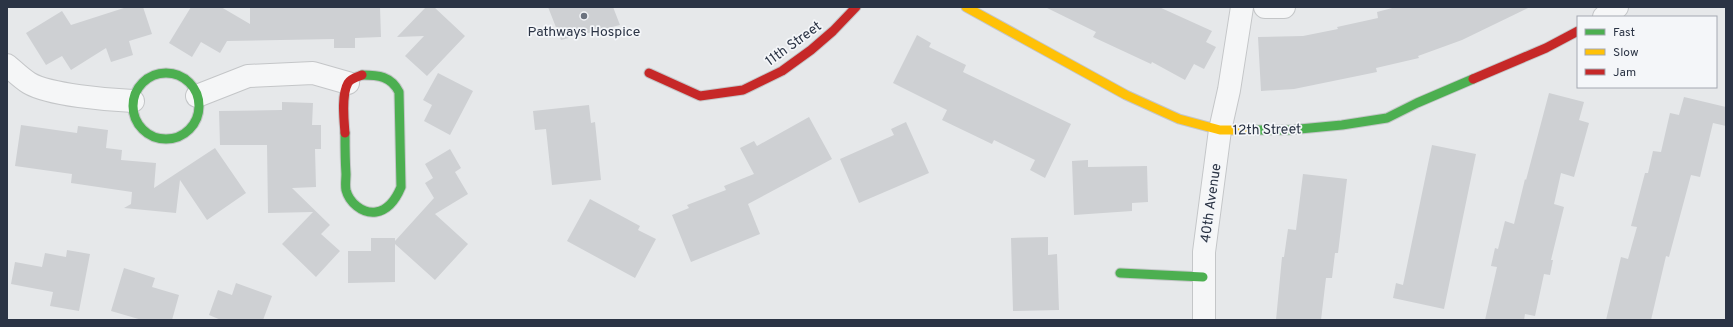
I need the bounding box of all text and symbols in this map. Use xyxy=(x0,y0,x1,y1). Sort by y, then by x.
marker: Pathways Hospice xyxy=(579,11,589,21)
legend xyxy=(1577,16,1717,88)
street label: 11th Street xyxy=(763,18,825,70)
place label: Pathways Hospice xyxy=(528,24,640,41)
text: Fast xyxy=(1613,25,1635,41)
text: Slow xyxy=(1613,45,1639,61)
text: Jam xyxy=(1613,65,1636,81)
street label: 12th Street xyxy=(1233,121,1301,140)
street label: 40th Avenue xyxy=(1197,162,1225,244)

